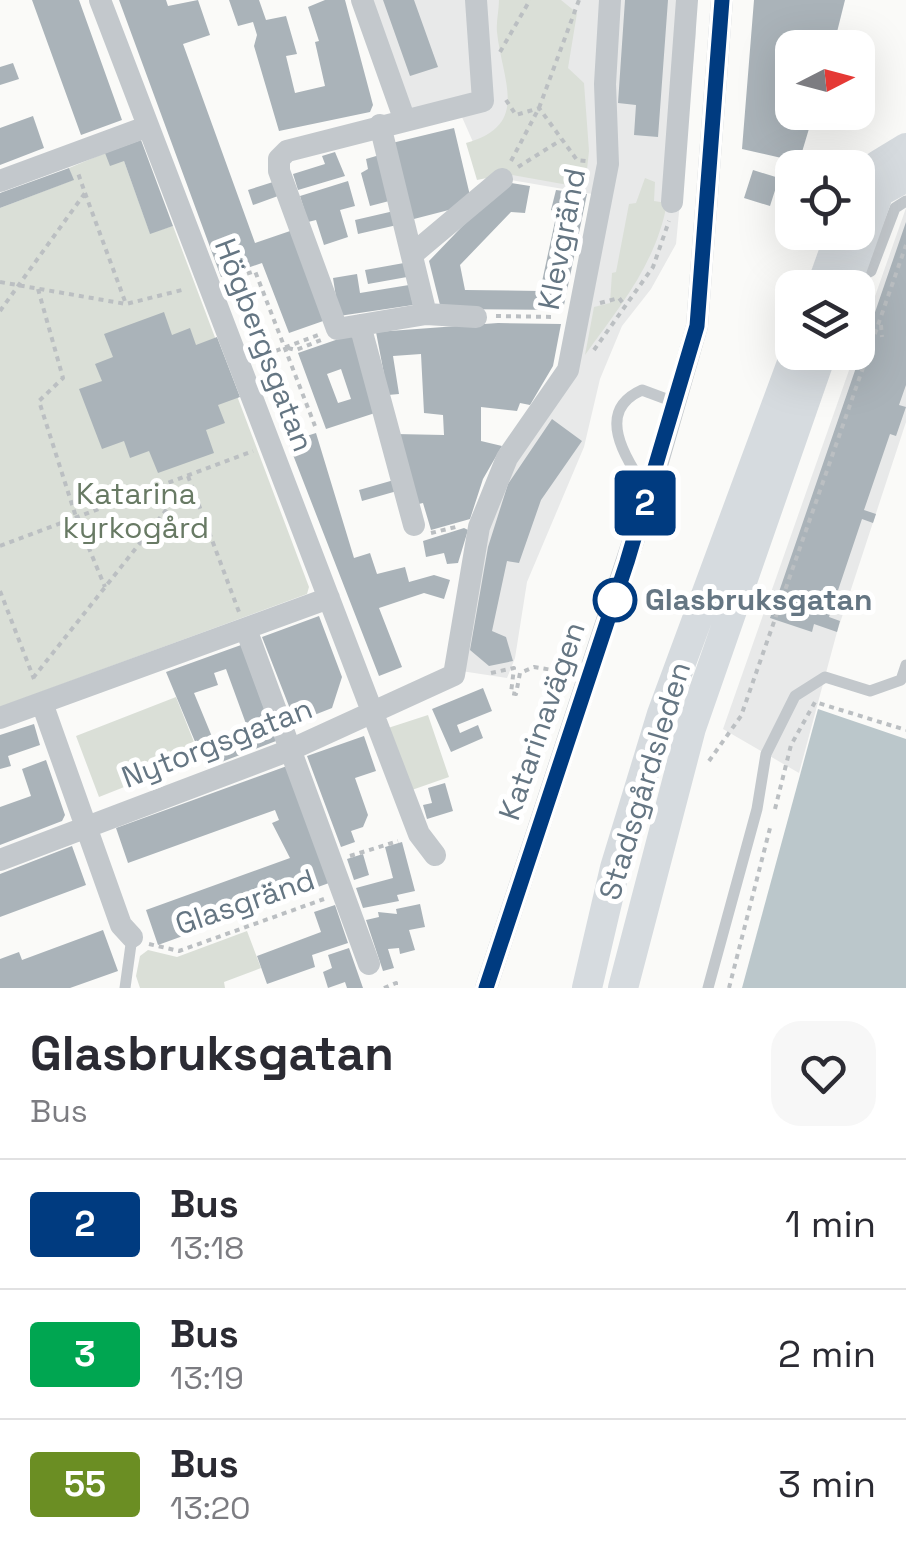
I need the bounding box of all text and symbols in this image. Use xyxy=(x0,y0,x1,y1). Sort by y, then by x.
north arrow xyxy=(775,30,875,130)
map controls xyxy=(775,30,875,370)
button: locate xyxy=(775,150,875,250)
street label: Klevgränd xyxy=(529,165,594,313)
street label: Högbergsgatan xyxy=(206,233,323,457)
button: layers xyxy=(775,270,875,370)
line badge: 2 xyxy=(612,470,678,536)
park label: Katarina kyrkogård xyxy=(63,474,209,547)
text: 2 xyxy=(635,481,655,525)
marker: Glasbruksgatan xyxy=(594,579,636,621)
place label: Glasbruksgatan xyxy=(645,580,872,619)
street label: Katarinavägen xyxy=(489,617,594,825)
street label: Stadsgårdsleden xyxy=(590,657,699,905)
street label: Nytorgsgatan xyxy=(116,688,318,797)
street label: Glasgränd xyxy=(170,859,320,944)
button: heart xyxy=(771,1021,876,1126)
text: Glasbruksgatan xyxy=(30,1023,394,1084)
text: Bus xyxy=(30,1091,88,1131)
text: Bus xyxy=(170,1180,239,1228)
text: 1 min xyxy=(785,1200,876,1248)
text: 2 xyxy=(75,1202,95,1246)
text: 13:18 xyxy=(170,1228,244,1268)
text: Bus xyxy=(170,1310,239,1358)
text: 2 min xyxy=(778,1330,876,1378)
text: 3 xyxy=(74,1332,96,1376)
text: 13:19 xyxy=(170,1358,244,1398)
text: Bus xyxy=(170,1440,239,1488)
text: 3 min xyxy=(778,1460,876,1508)
text: 55 xyxy=(64,1462,106,1506)
text: 13:20 xyxy=(170,1488,251,1528)

